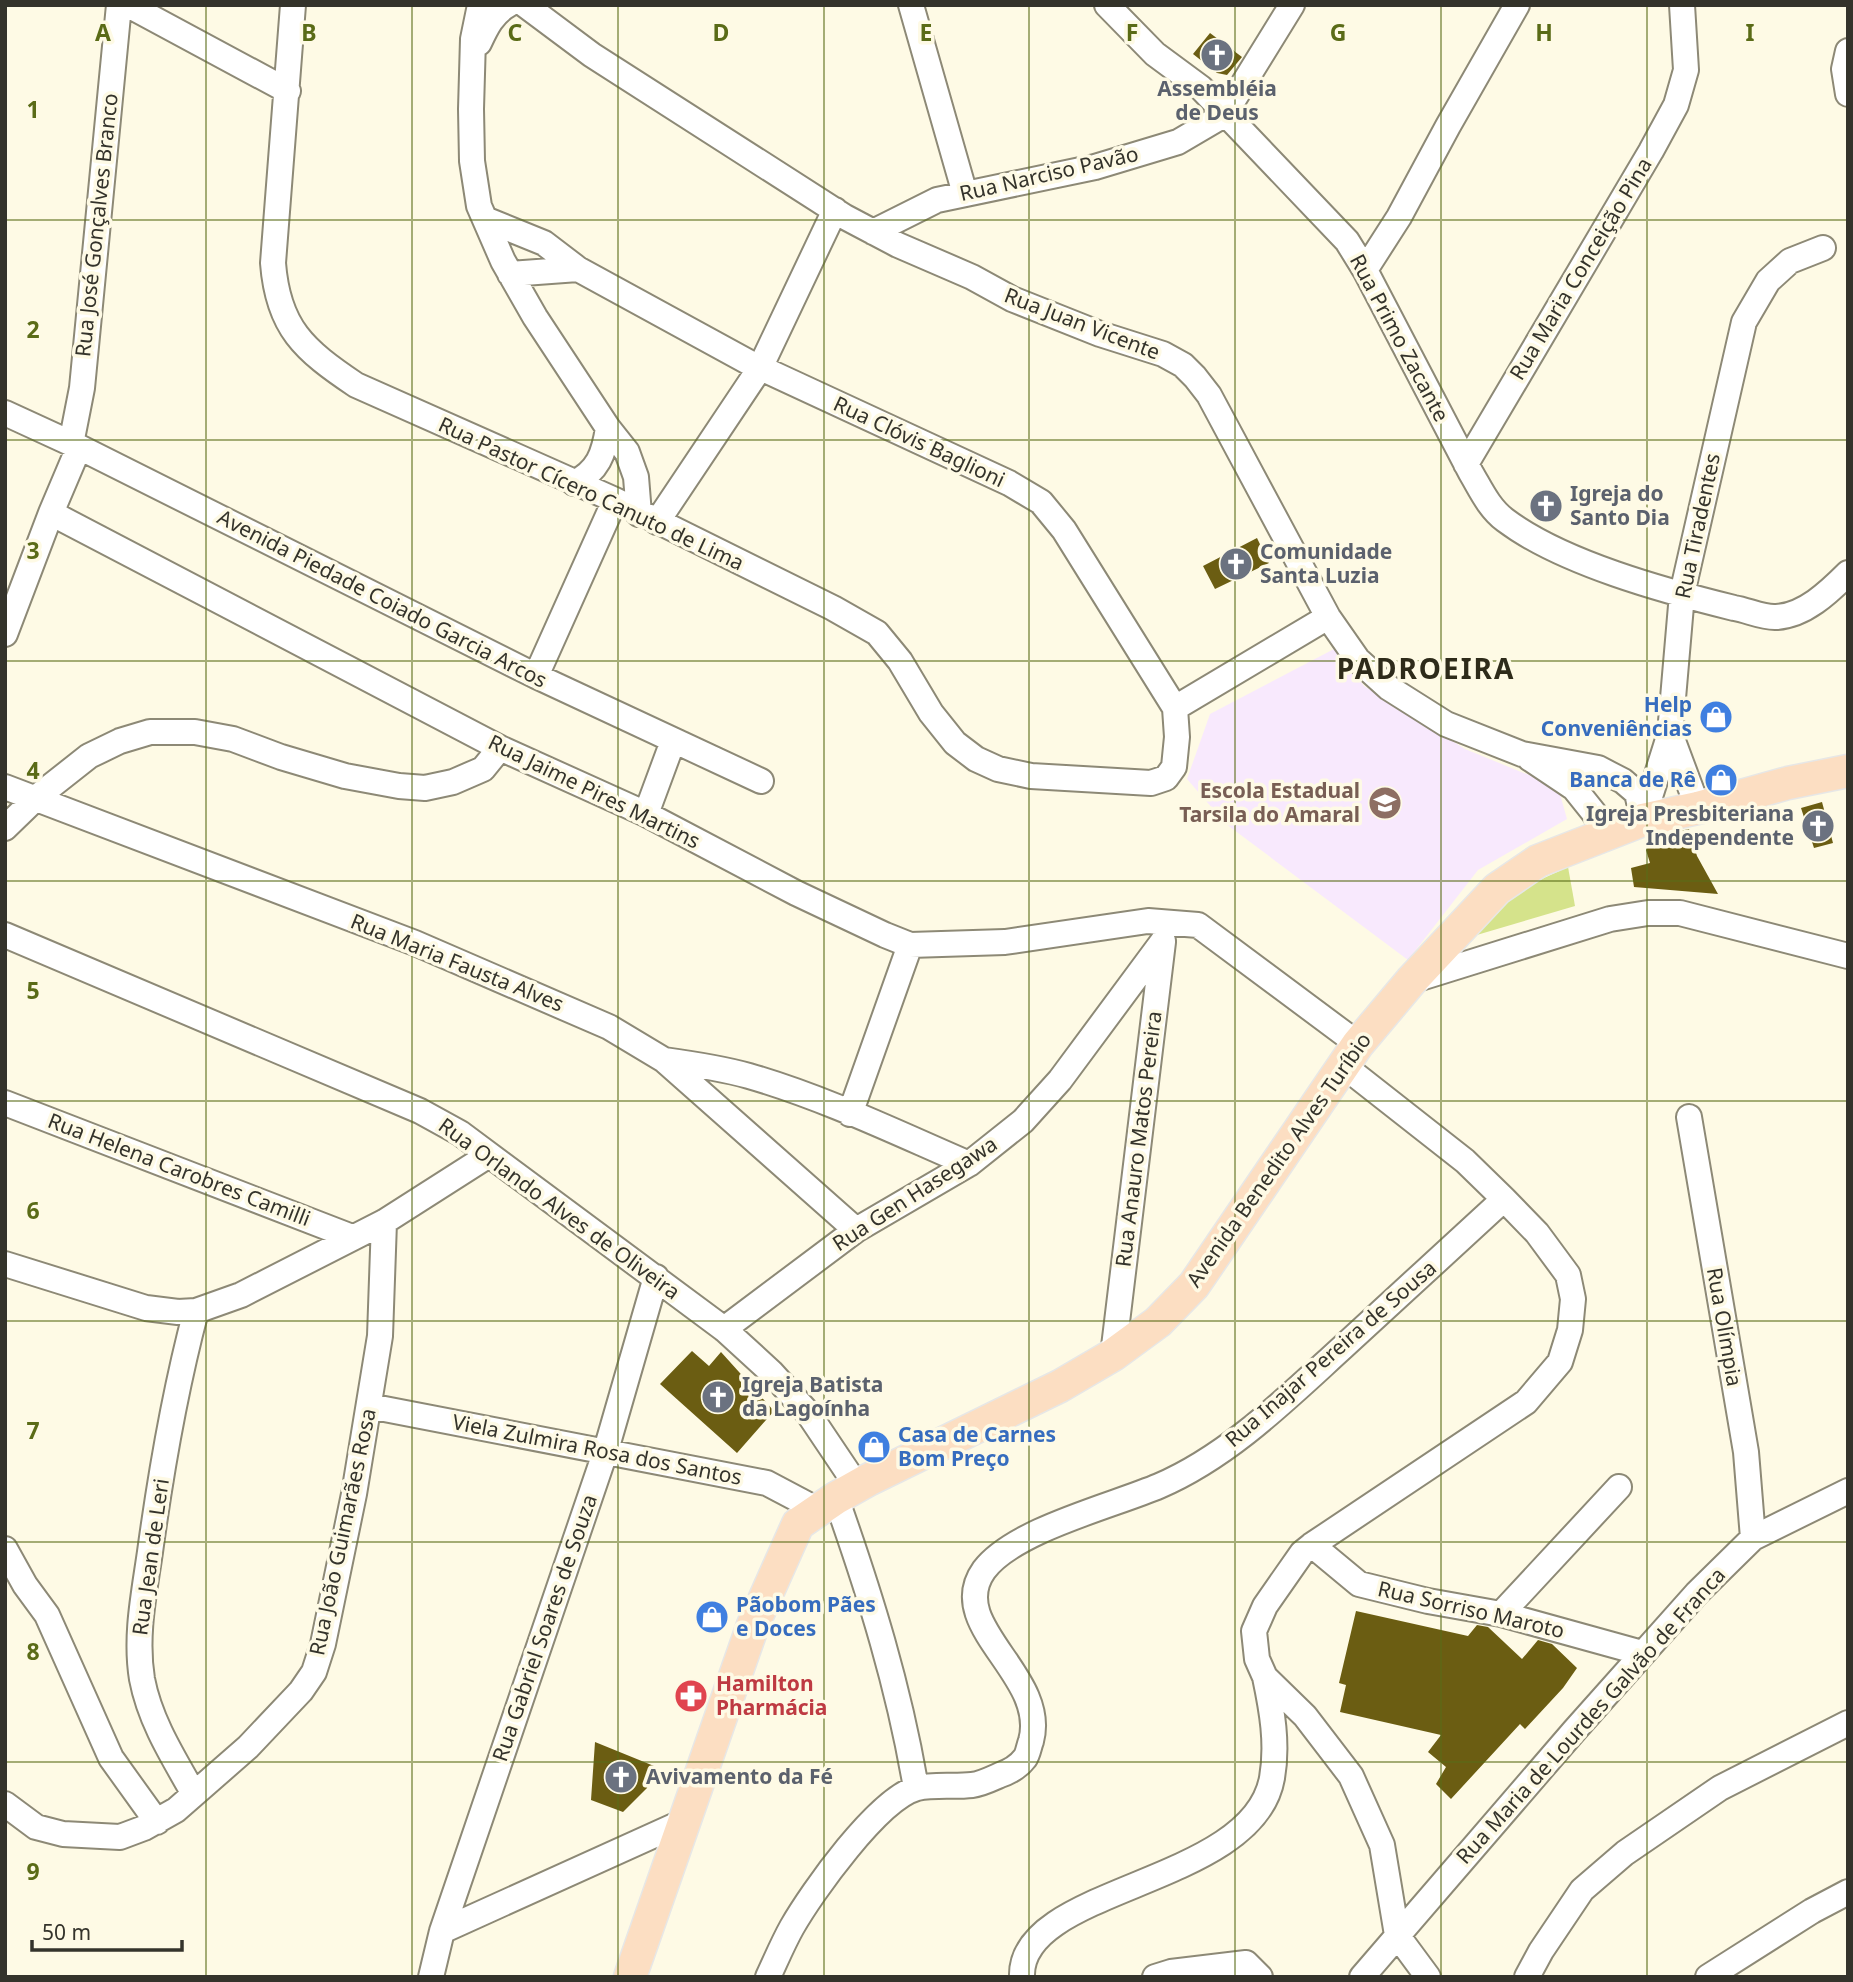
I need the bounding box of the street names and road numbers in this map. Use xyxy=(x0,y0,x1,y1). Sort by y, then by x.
street label: Rua José Gonçalves Branco xyxy=(68,92,124,358)
street label: Rua Narciso Pavão xyxy=(957,139,1141,207)
street label: Rua Maria Conceição Pina xyxy=(1503,152,1658,385)
street label: Rua Primo Zacante xyxy=(1344,249,1456,426)
street label: Rua Juan Vicente xyxy=(1001,281,1164,366)
street label: Rua Clóvis Baglioni xyxy=(829,389,1010,493)
street label: Rua Pastor Cícero Canuto de Lima xyxy=(434,410,749,576)
street label: Rua Tiradentes xyxy=(1668,451,1726,601)
street label: Avenida Piedade Coiado Garcia Arcos xyxy=(213,503,552,694)
street label: Rua Jaime Pires Martins xyxy=(484,728,705,855)
street label: Rua Maria Fausta Alves xyxy=(347,907,568,1018)
street label: Rua Anauro Matos Pereira xyxy=(1108,1009,1168,1268)
street label: Avenida Benedito Alves Turíbio xyxy=(1179,1027,1377,1292)
street label: Rua Helena Carobres Camilli xyxy=(44,1106,315,1232)
street label: Rua Orlando Alves de Oliveira xyxy=(433,1111,686,1305)
street label: Rua Gen Hasegawa xyxy=(827,1129,1002,1257)
street label: Rua Inajar Pereira de Sousa xyxy=(1219,1254,1442,1453)
street label: Rua Olímpia xyxy=(1701,1265,1749,1388)
street label: Rua João Guimarães Rosa xyxy=(302,1406,382,1658)
street label: Viela Zulmira Rosa dos Santos xyxy=(450,1407,744,1491)
street label: Rua Jean de Leri xyxy=(125,1477,175,1637)
street label: Rua Gabriel Soares de Souza xyxy=(485,1490,603,1765)
street label: Rua Maria de Lourdes Galvão de Franca xyxy=(1449,1561,1731,1870)
street label: Rua Sorriso Maroto xyxy=(1375,1574,1567,1644)

